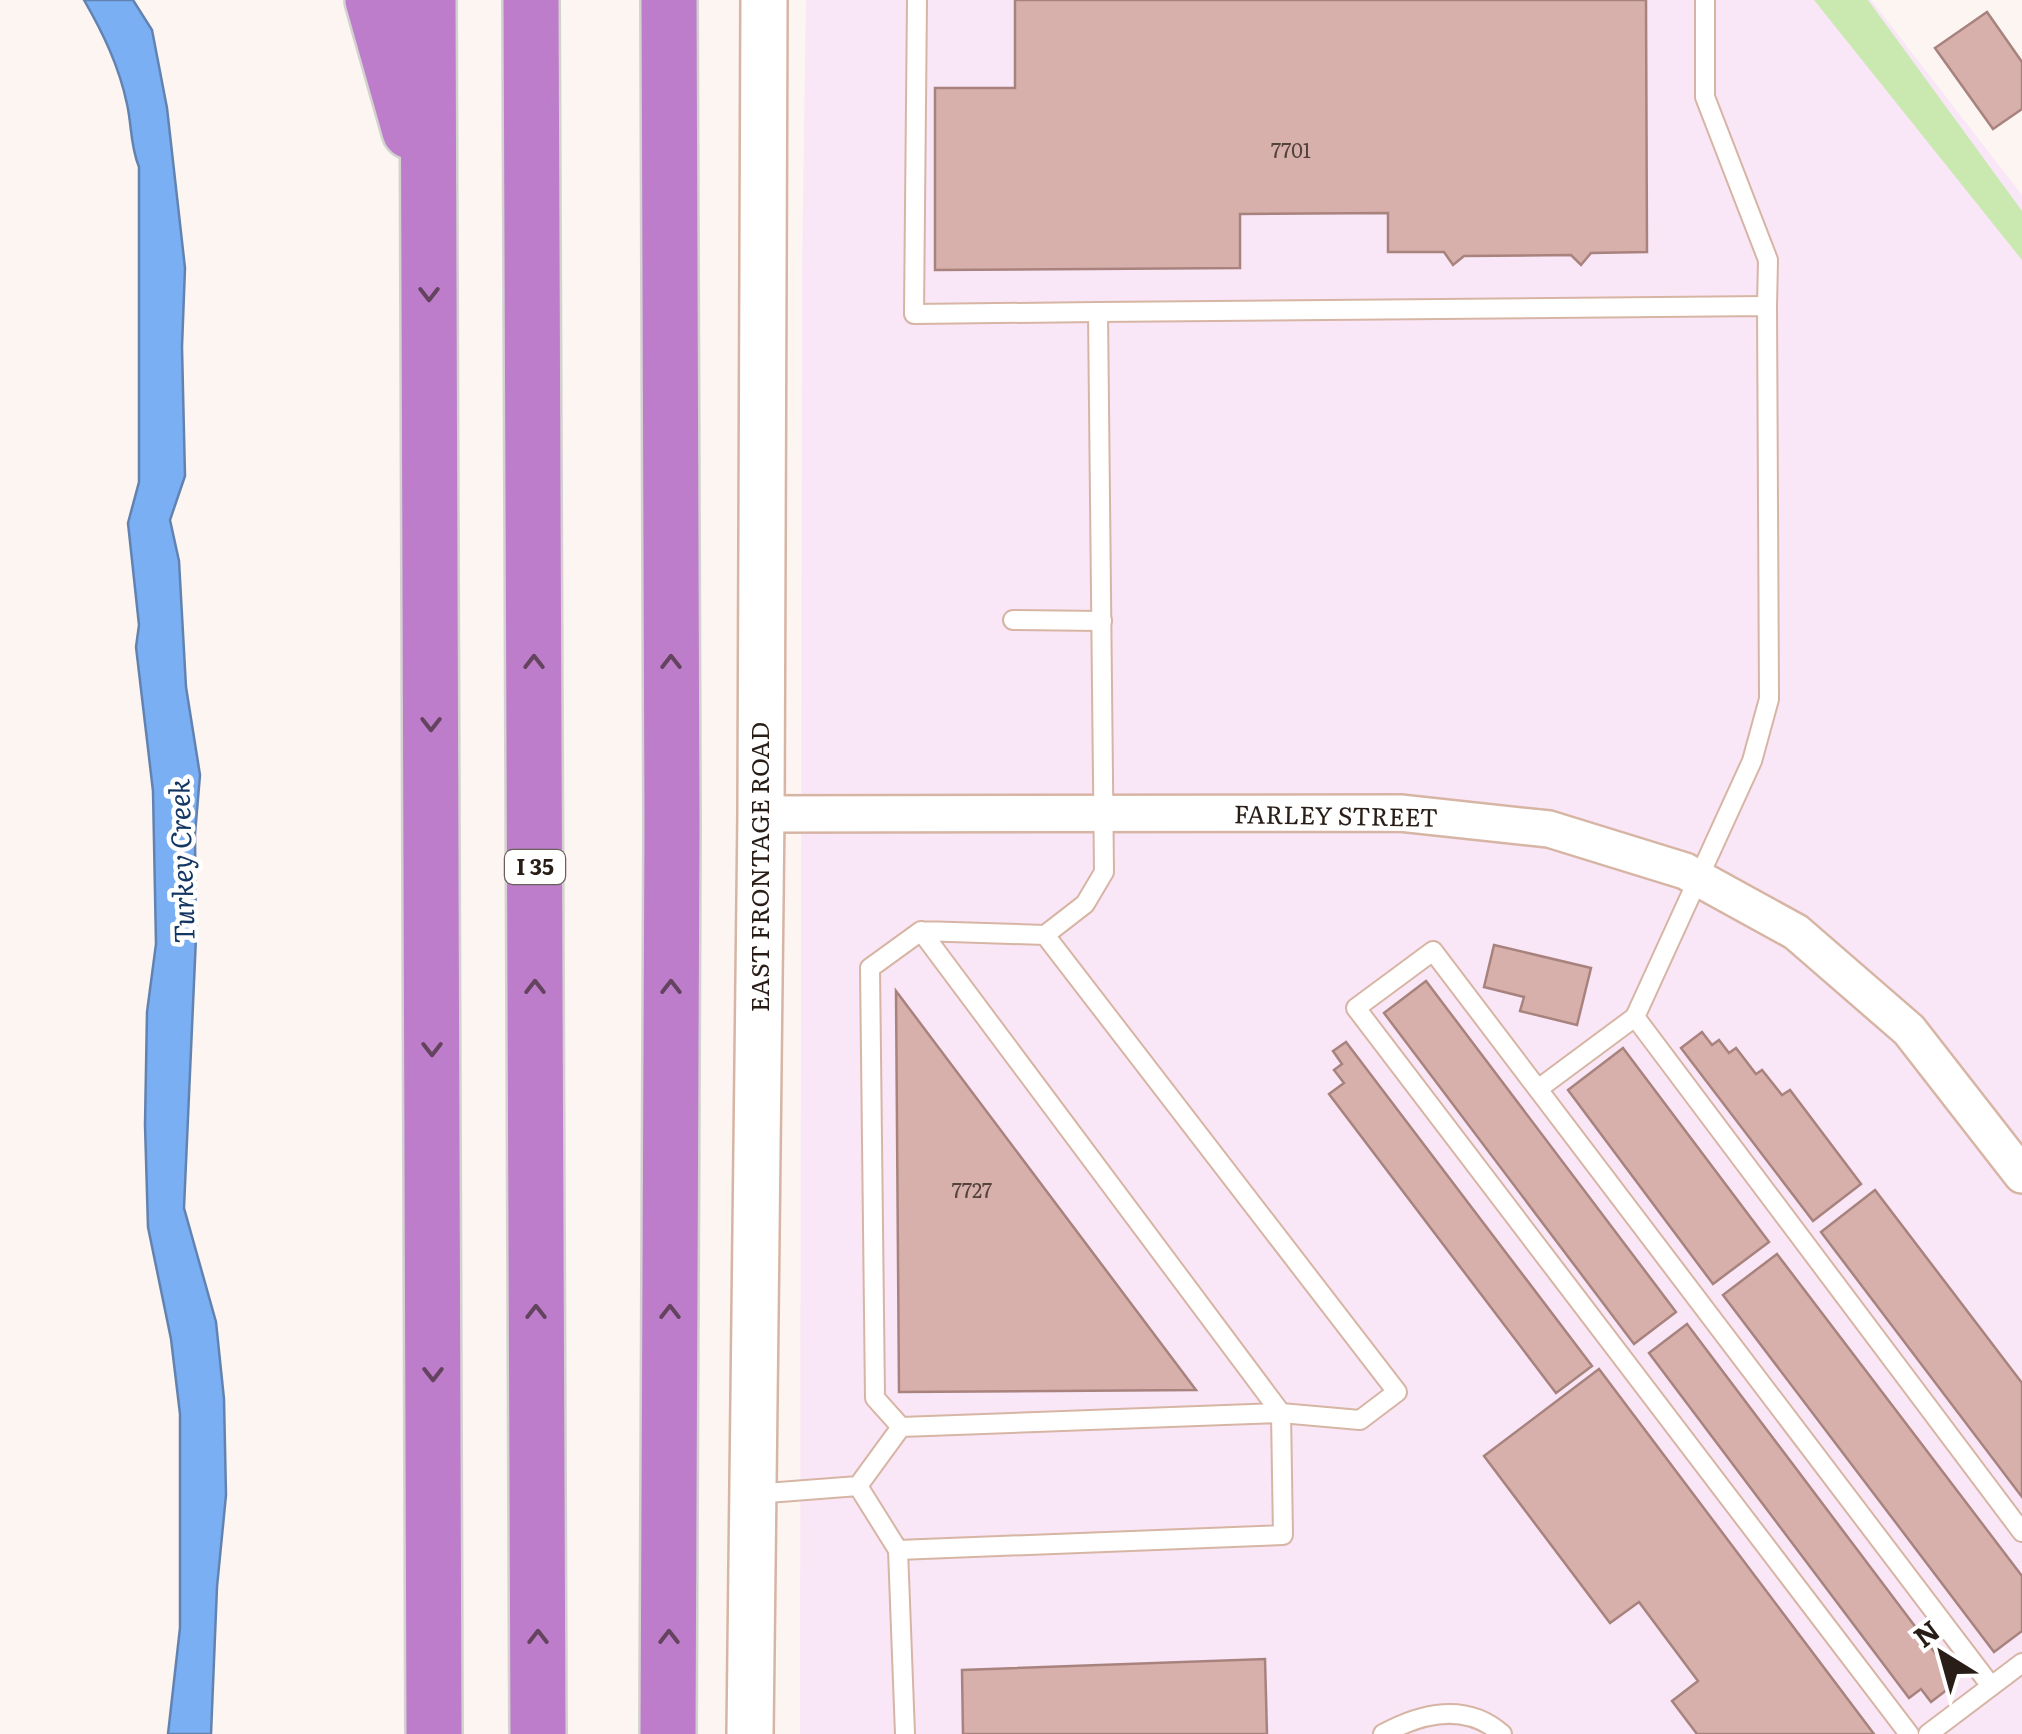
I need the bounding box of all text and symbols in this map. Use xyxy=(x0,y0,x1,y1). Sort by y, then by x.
house number: 7701 xyxy=(1271,134,1311,164)
one-way arrow xyxy=(418,286,440,302)
one-way arrow xyxy=(523,653,545,668)
one-way arrow xyxy=(660,653,682,668)
one-way arrow xyxy=(420,716,442,732)
street label: EAST FRONTAGE ROAD xyxy=(740,722,777,1012)
water label: Turkey Creek xyxy=(156,778,204,944)
street label: FARLEY STREET xyxy=(1233,794,1439,835)
road number: I 35 xyxy=(505,850,565,884)
one-way arrow xyxy=(524,978,546,994)
one-way arrow xyxy=(660,978,682,994)
one-way arrow xyxy=(421,1042,443,1057)
house number: 7727 xyxy=(952,1174,992,1204)
one-way arrow xyxy=(526,1303,547,1319)
one-way arrow xyxy=(659,1303,681,1318)
one-way arrow xyxy=(422,1366,444,1382)
north arrow xyxy=(1892,1604,1992,1704)
text: N xyxy=(1904,1609,1948,1656)
one-way arrow xyxy=(527,1628,549,1644)
one-way arrow xyxy=(658,1628,680,1644)

